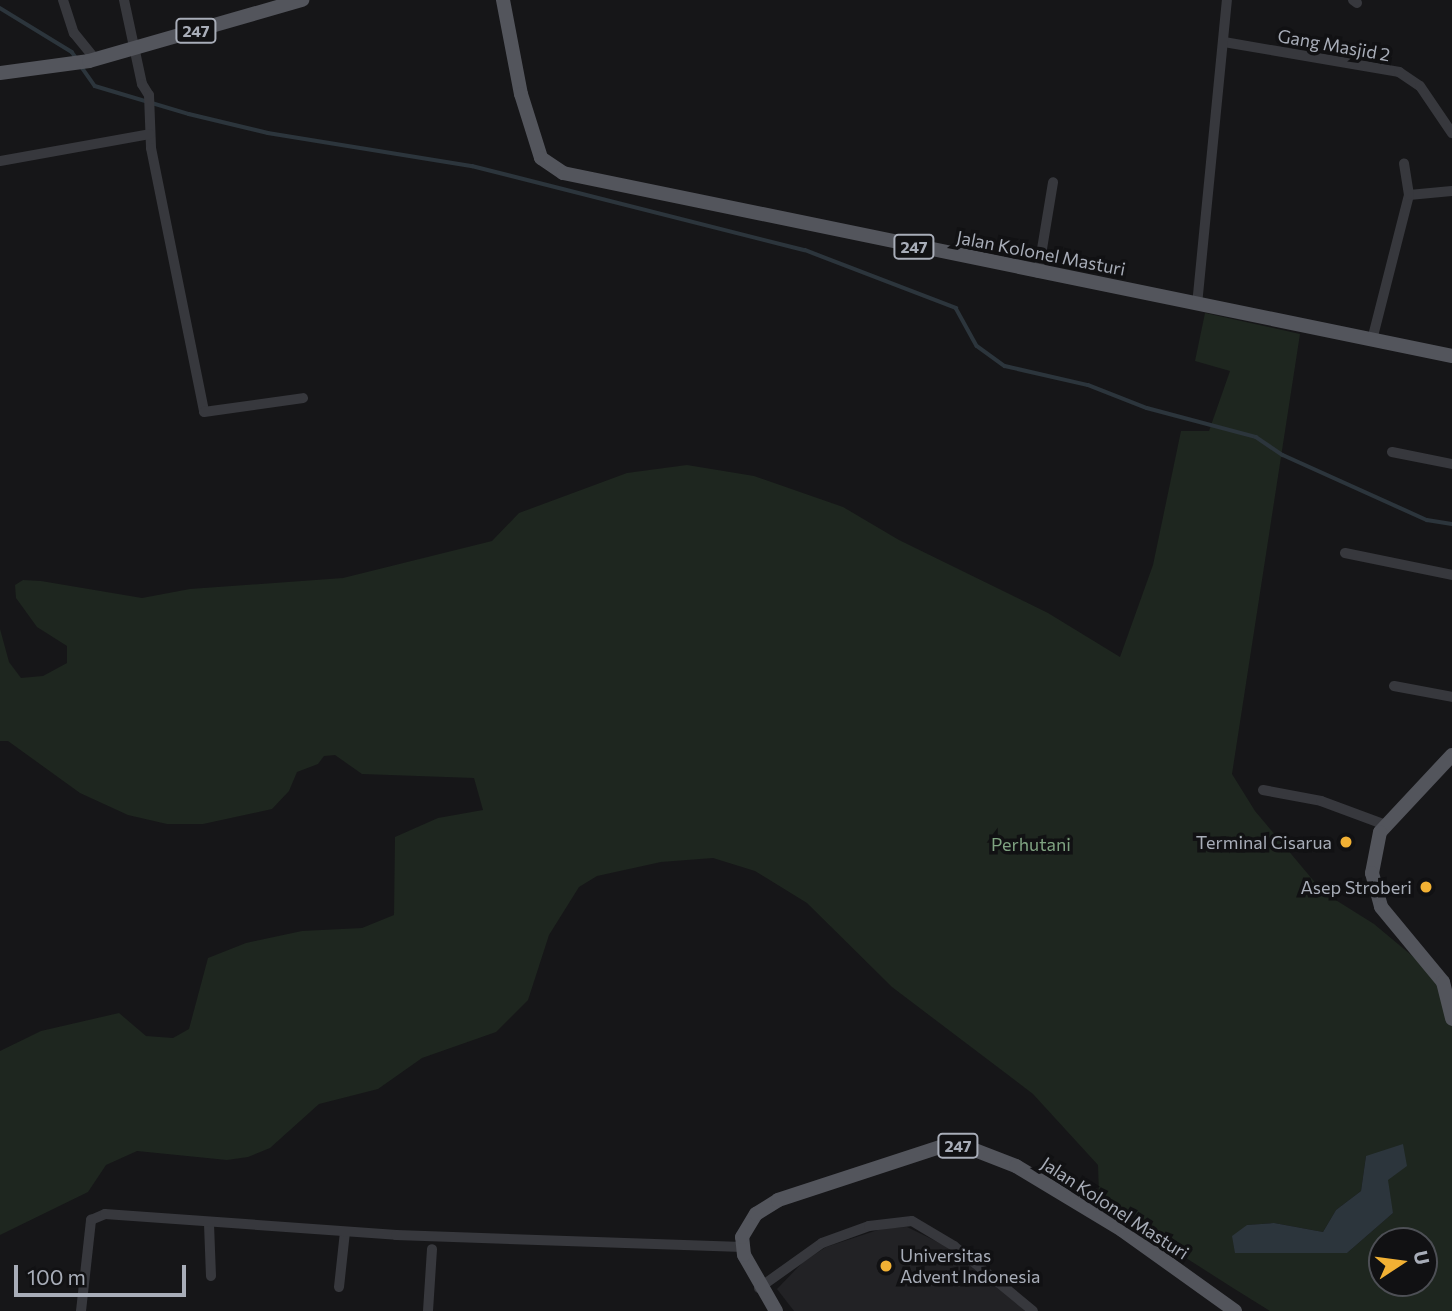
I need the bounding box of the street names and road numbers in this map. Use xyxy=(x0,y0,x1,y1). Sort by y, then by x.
road number: 247 xyxy=(175,19,217,44)
street label: Gang Masjid 2 xyxy=(1276,24,1392,66)
street label: Jalan Kolonel Masturi xyxy=(955,226,1127,280)
road number: 247 xyxy=(893,234,935,260)
road number: 247 xyxy=(937,1134,979,1158)
street label: Jalan Kolonel Masturi xyxy=(1037,1152,1193,1264)

